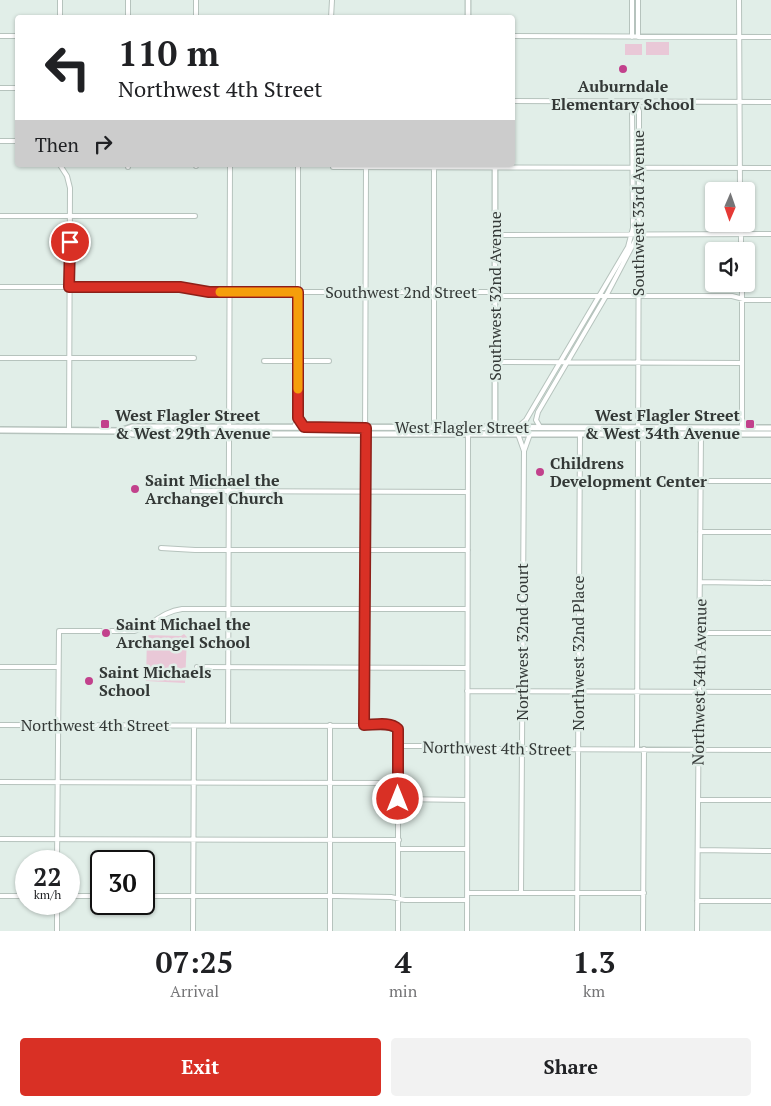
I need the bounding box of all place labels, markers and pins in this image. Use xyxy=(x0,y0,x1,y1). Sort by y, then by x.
marker: Auburndale Elementary School xyxy=(617,63,629,75)
place label: Auburndale Elementary School xyxy=(551,75,695,115)
pin xyxy=(49,221,91,263)
place label: West Flagler Street & West 29th Avenue xyxy=(115,404,271,444)
place label: West Flagler Street & West 34th Avenue xyxy=(584,404,741,444)
marker: West Flagler Street & West 29th Avenue xyxy=(99,418,111,430)
marker: West Flagler Street & West 34th Avenue xyxy=(744,418,756,430)
place label: Childrens Development Center xyxy=(550,452,707,492)
marker: Childrens Development Center xyxy=(534,466,546,478)
place label: Saint Michael the Archangel Church xyxy=(145,469,284,509)
marker: Saint Michael the Archangel Church xyxy=(129,483,141,495)
place label: Saint Michael the Archangel School xyxy=(116,613,251,653)
marker: Saint Michael the Archangel School xyxy=(100,627,112,639)
place label: Saint Michaels School xyxy=(99,661,211,701)
marker: Saint Michaels School xyxy=(83,675,95,687)

